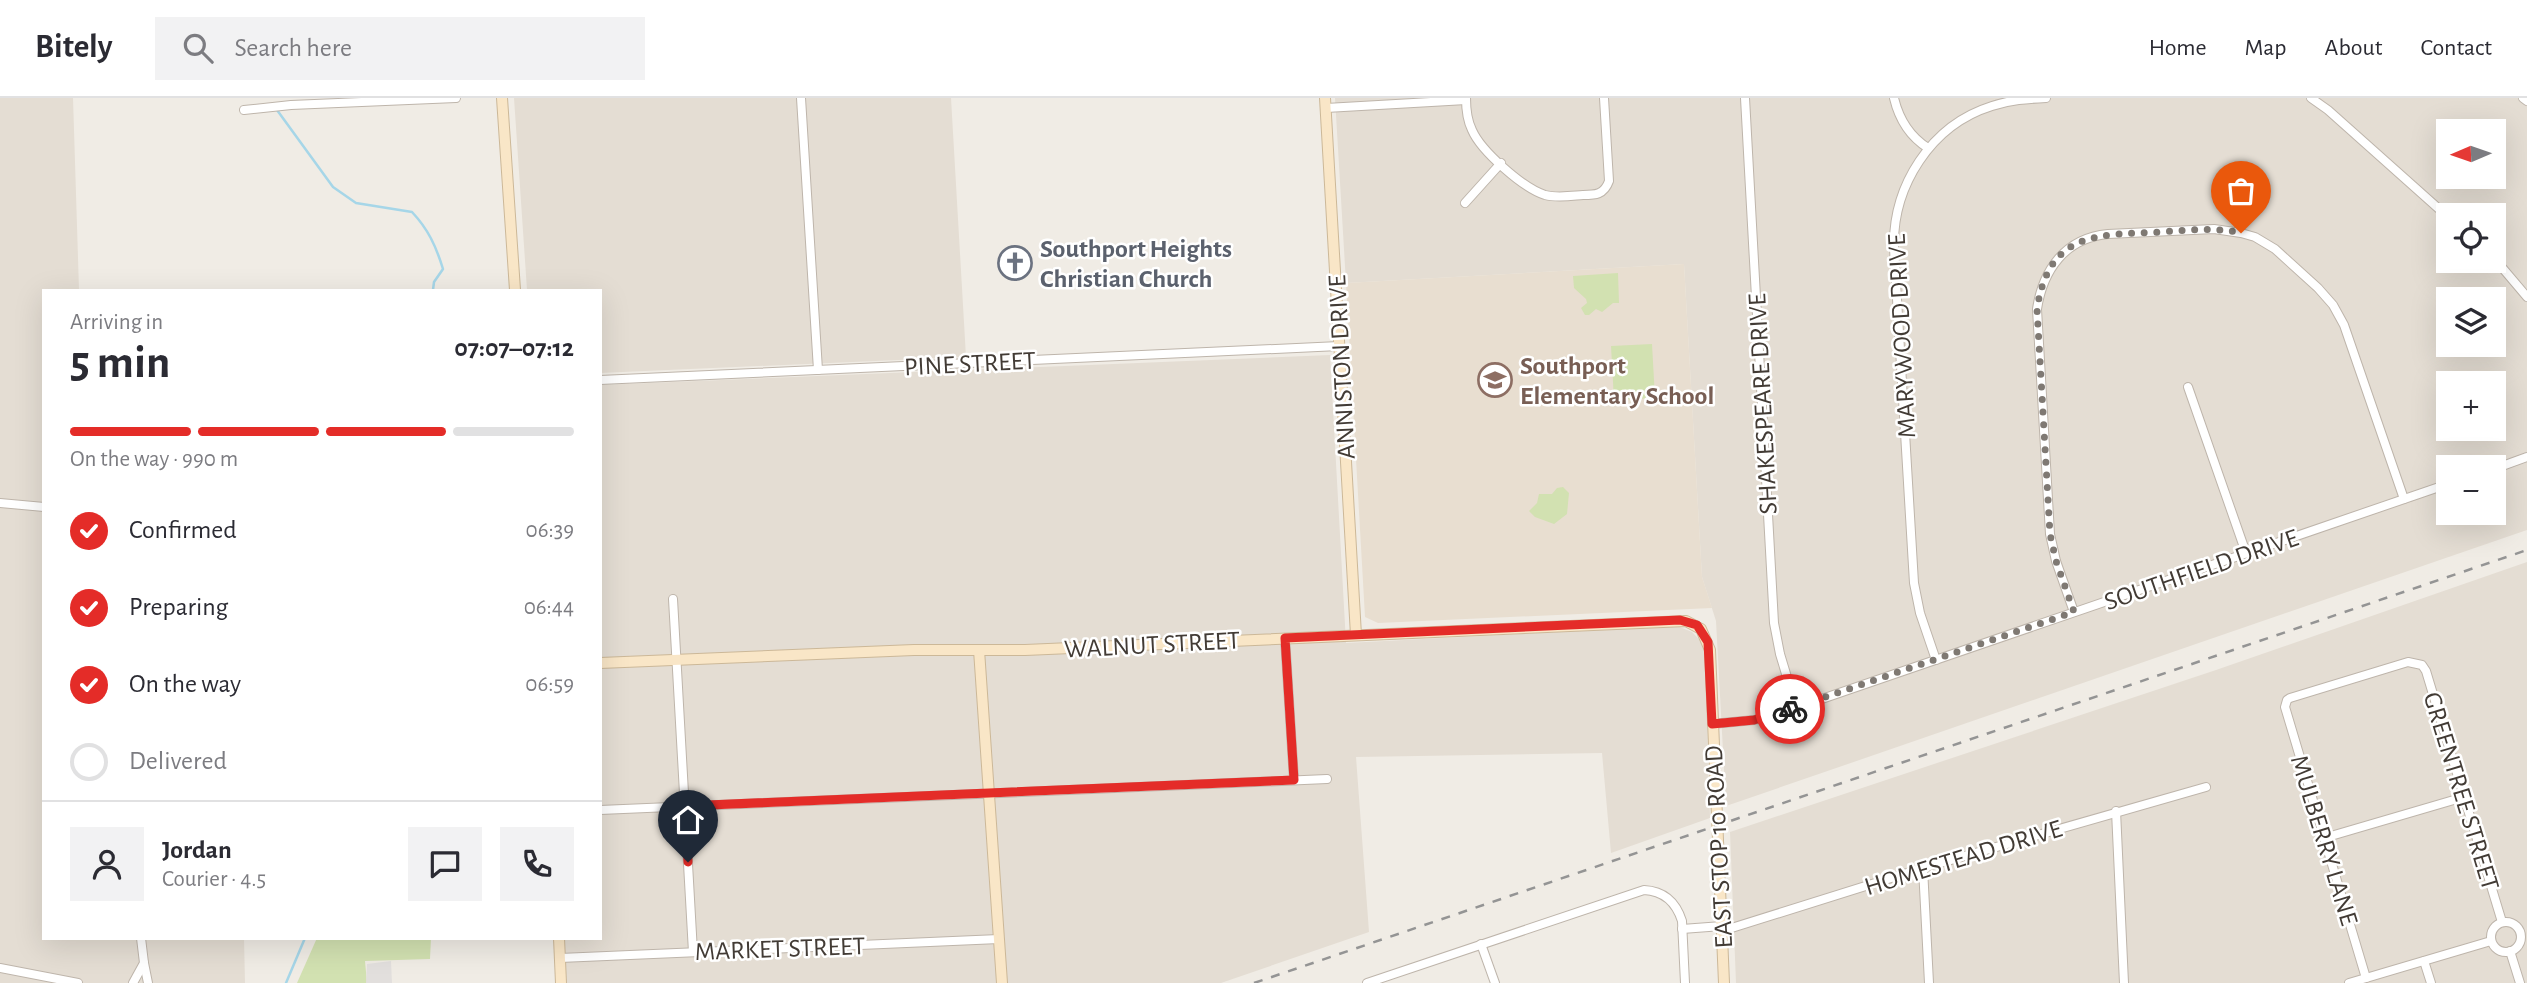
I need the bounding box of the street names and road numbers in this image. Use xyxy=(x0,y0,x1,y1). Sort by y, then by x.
street label: MARYWOOD DRIVE xyxy=(1884,233,1920,439)
street label: ANNISTON DRIVE xyxy=(1324,274,1360,460)
street label: SHAKESPEARE DRIVE xyxy=(1744,293,1782,515)
street label: PINE STREET xyxy=(904,348,1037,380)
street label: SOUTHFIELD DRIVE xyxy=(2101,525,2302,615)
street label: WALNUT STREET xyxy=(1063,627,1241,663)
street label: GREENTREE STREET xyxy=(2419,689,2504,894)
street label: EAST STOP 10 ROAD xyxy=(1701,745,1737,949)
street label: MULBERRY LANE xyxy=(2286,752,2362,928)
street label: HOMESTEAD DRIVE xyxy=(1861,816,2065,900)
street label: MARKET STREET xyxy=(694,933,866,965)

